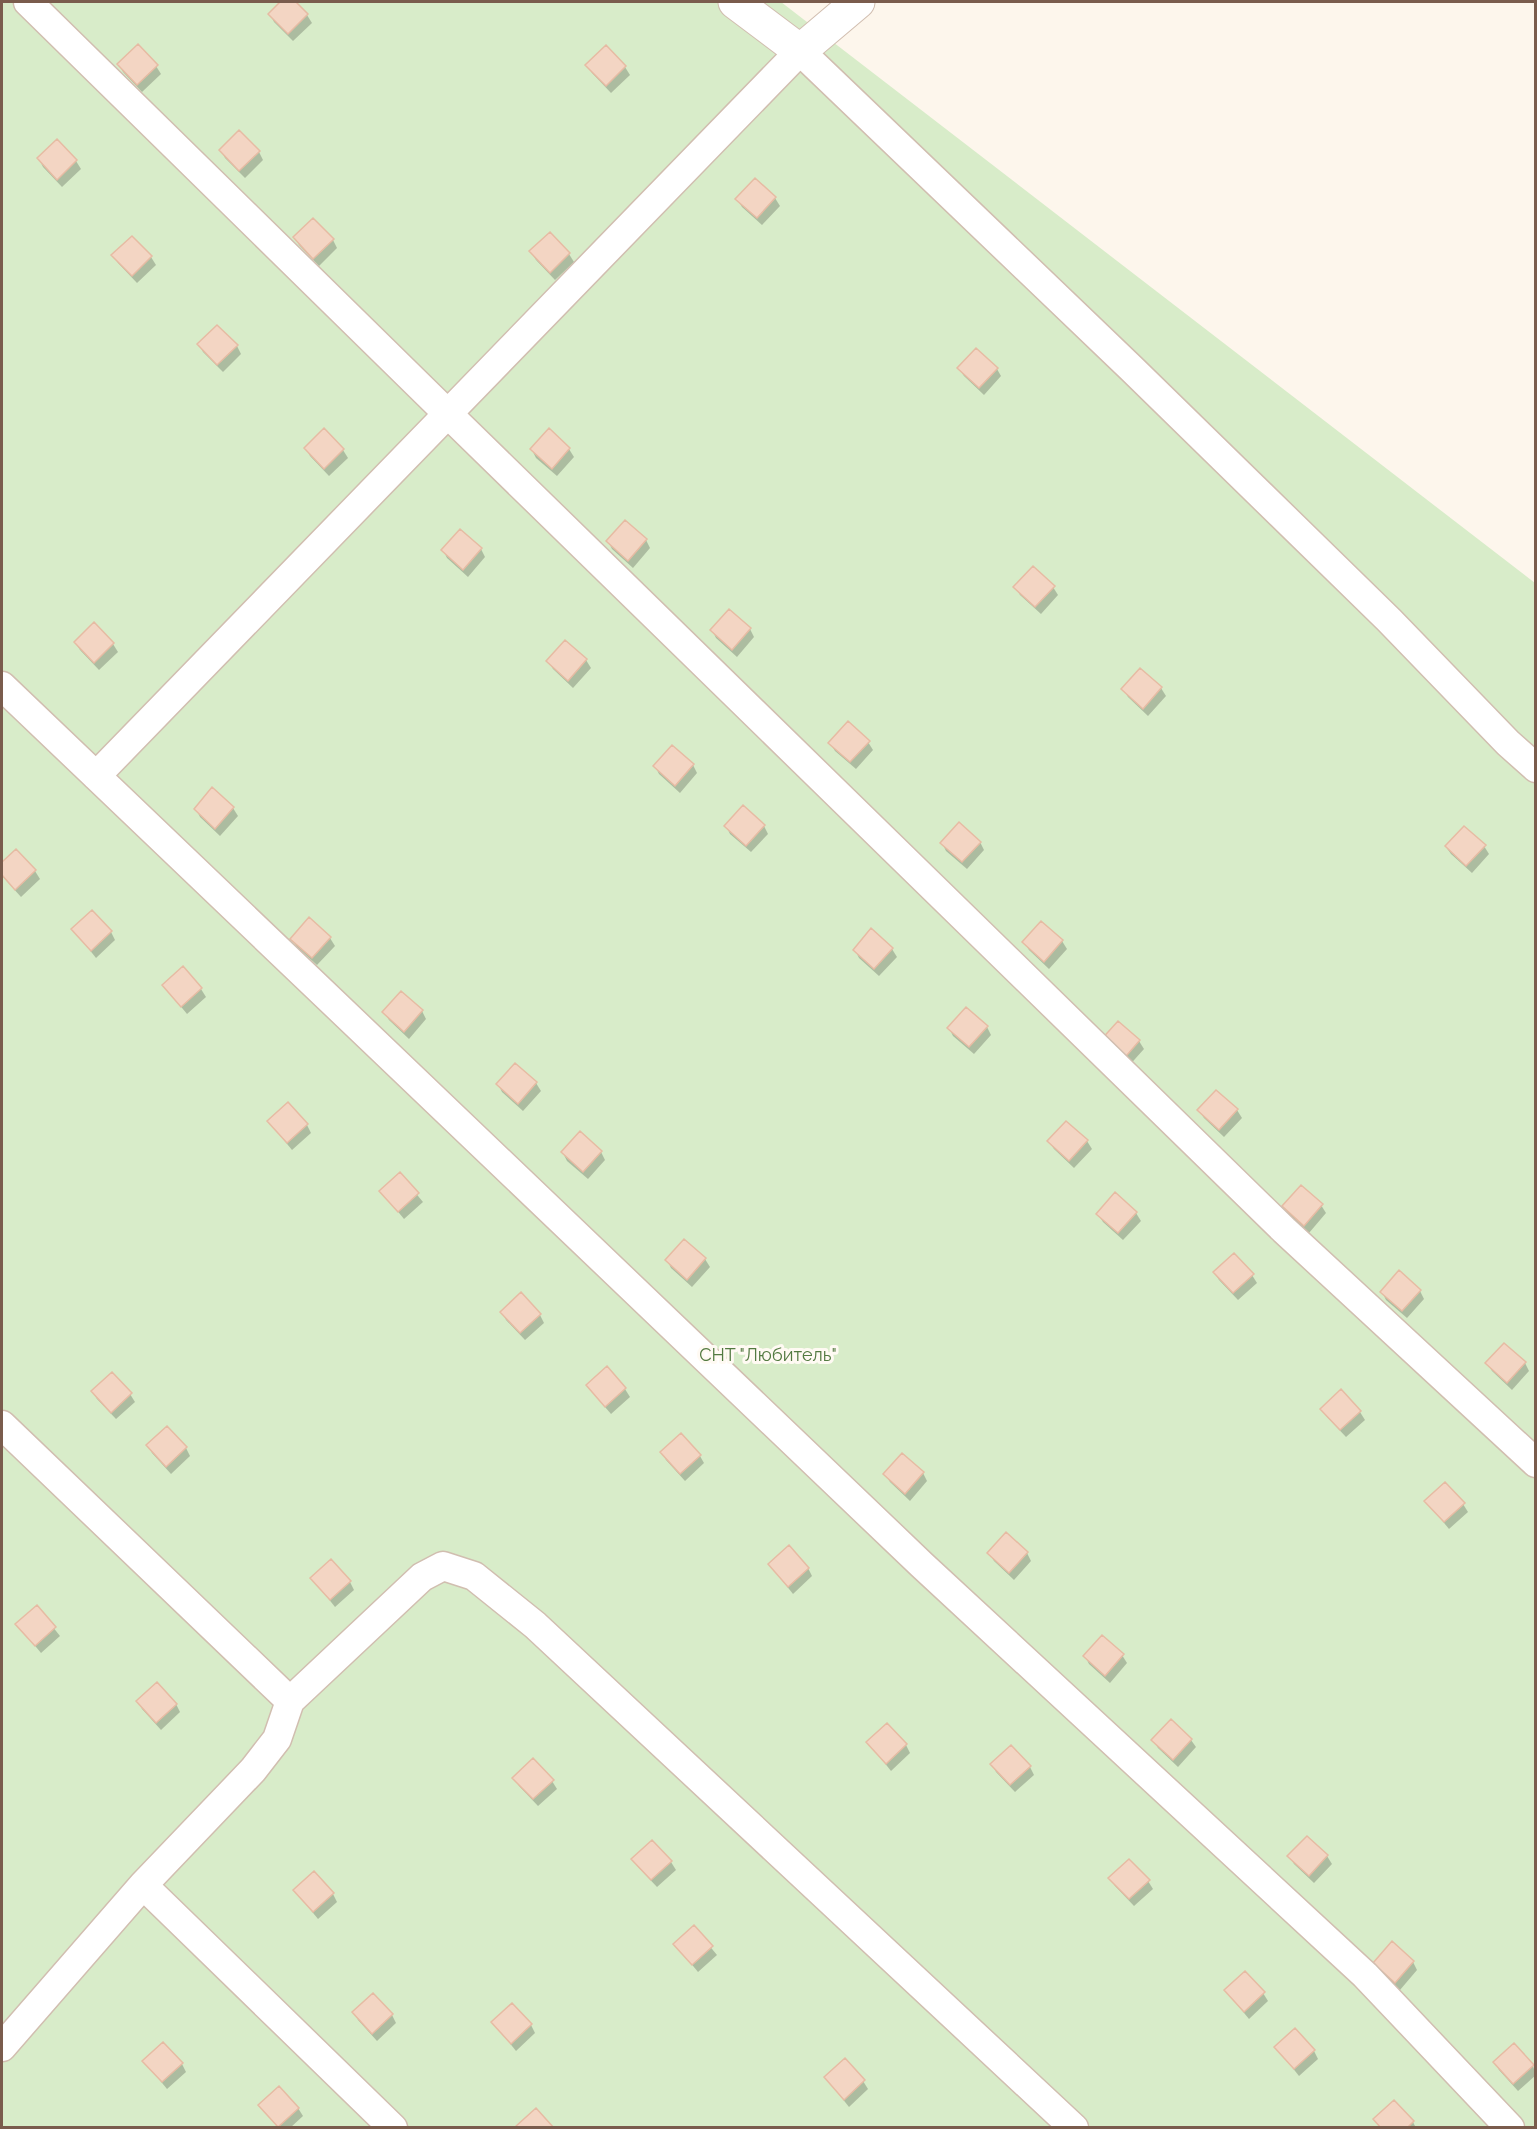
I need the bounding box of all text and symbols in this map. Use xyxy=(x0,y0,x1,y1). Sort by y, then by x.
park label: СНТ "Любитель" xyxy=(699,1344,837,1365)

